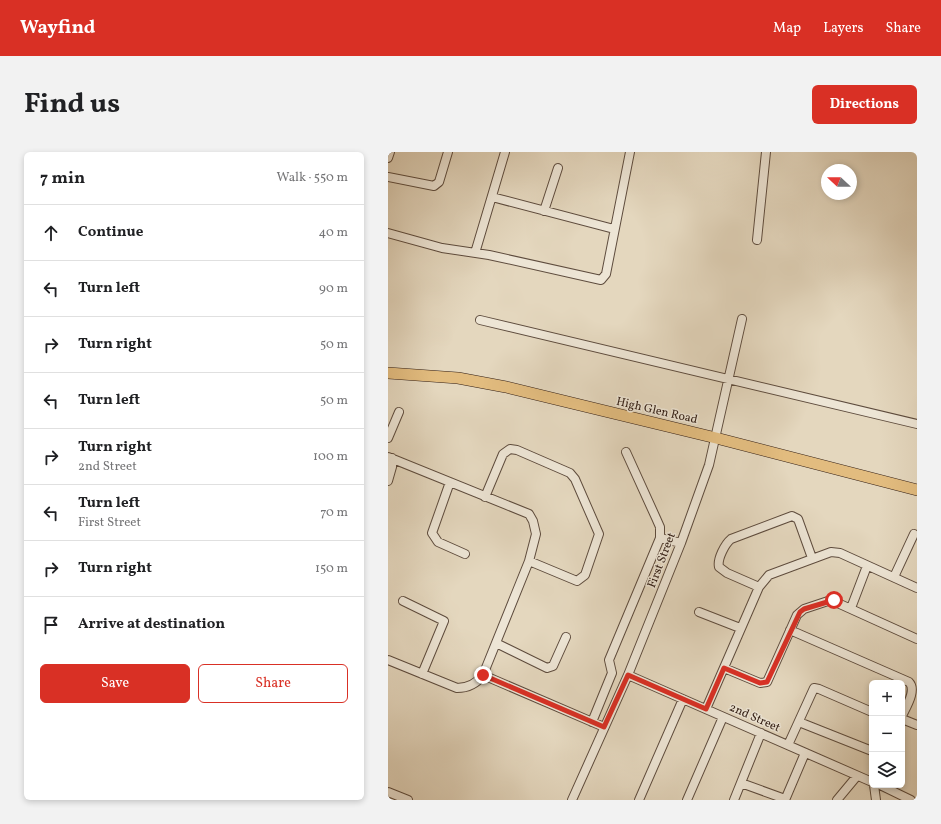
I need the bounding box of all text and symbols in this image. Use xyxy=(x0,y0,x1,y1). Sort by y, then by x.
text: Wayfind xyxy=(20,15,95,41)
text: Map xyxy=(773,19,801,38)
text: Layers xyxy=(823,19,863,38)
text: Share xyxy=(885,19,921,38)
text: Find us xyxy=(24,85,120,124)
button: Directions xyxy=(812,85,917,124)
north arrow xyxy=(821,164,857,200)
text: 7 min xyxy=(40,167,85,190)
text: Walk · 550 m xyxy=(277,169,348,187)
icon: ahead xyxy=(40,222,62,244)
text: Continue xyxy=(78,222,143,243)
text: 40 m xyxy=(319,224,348,242)
icon: left xyxy=(40,278,62,300)
text: Turn left xyxy=(78,278,140,299)
text: 90 m xyxy=(319,280,348,298)
icon: right xyxy=(40,334,62,356)
text: Turn right xyxy=(78,334,152,355)
text: 50 m xyxy=(320,336,348,354)
icon: left xyxy=(40,390,62,412)
text: Turn left xyxy=(78,390,140,411)
text: 50 m xyxy=(320,392,348,410)
street label: High Glen Road xyxy=(615,394,699,428)
text: Turn right xyxy=(78,437,152,458)
icon: right xyxy=(40,446,62,468)
text: 100 m xyxy=(313,448,348,466)
text: 2nd Street xyxy=(78,458,137,476)
text: Turn left xyxy=(78,493,140,514)
icon: left xyxy=(40,502,62,524)
text: 70 m xyxy=(320,504,348,522)
text: First Street xyxy=(78,514,141,532)
street label: First Street xyxy=(644,530,680,590)
icon: right xyxy=(40,558,62,580)
text: Turn right xyxy=(78,558,152,579)
text: 150 m xyxy=(315,560,348,578)
route start xyxy=(825,591,843,609)
icon: arrive xyxy=(40,614,62,636)
text: Arrive at destination xyxy=(78,614,225,635)
button: Save xyxy=(40,664,190,703)
button: Share xyxy=(198,664,348,703)
route end xyxy=(474,666,492,684)
map controls xyxy=(869,680,905,788)
button: + xyxy=(869,680,905,716)
street label: 2nd Street xyxy=(727,700,783,736)
button: − xyxy=(869,716,905,752)
button: layers xyxy=(869,752,905,788)

